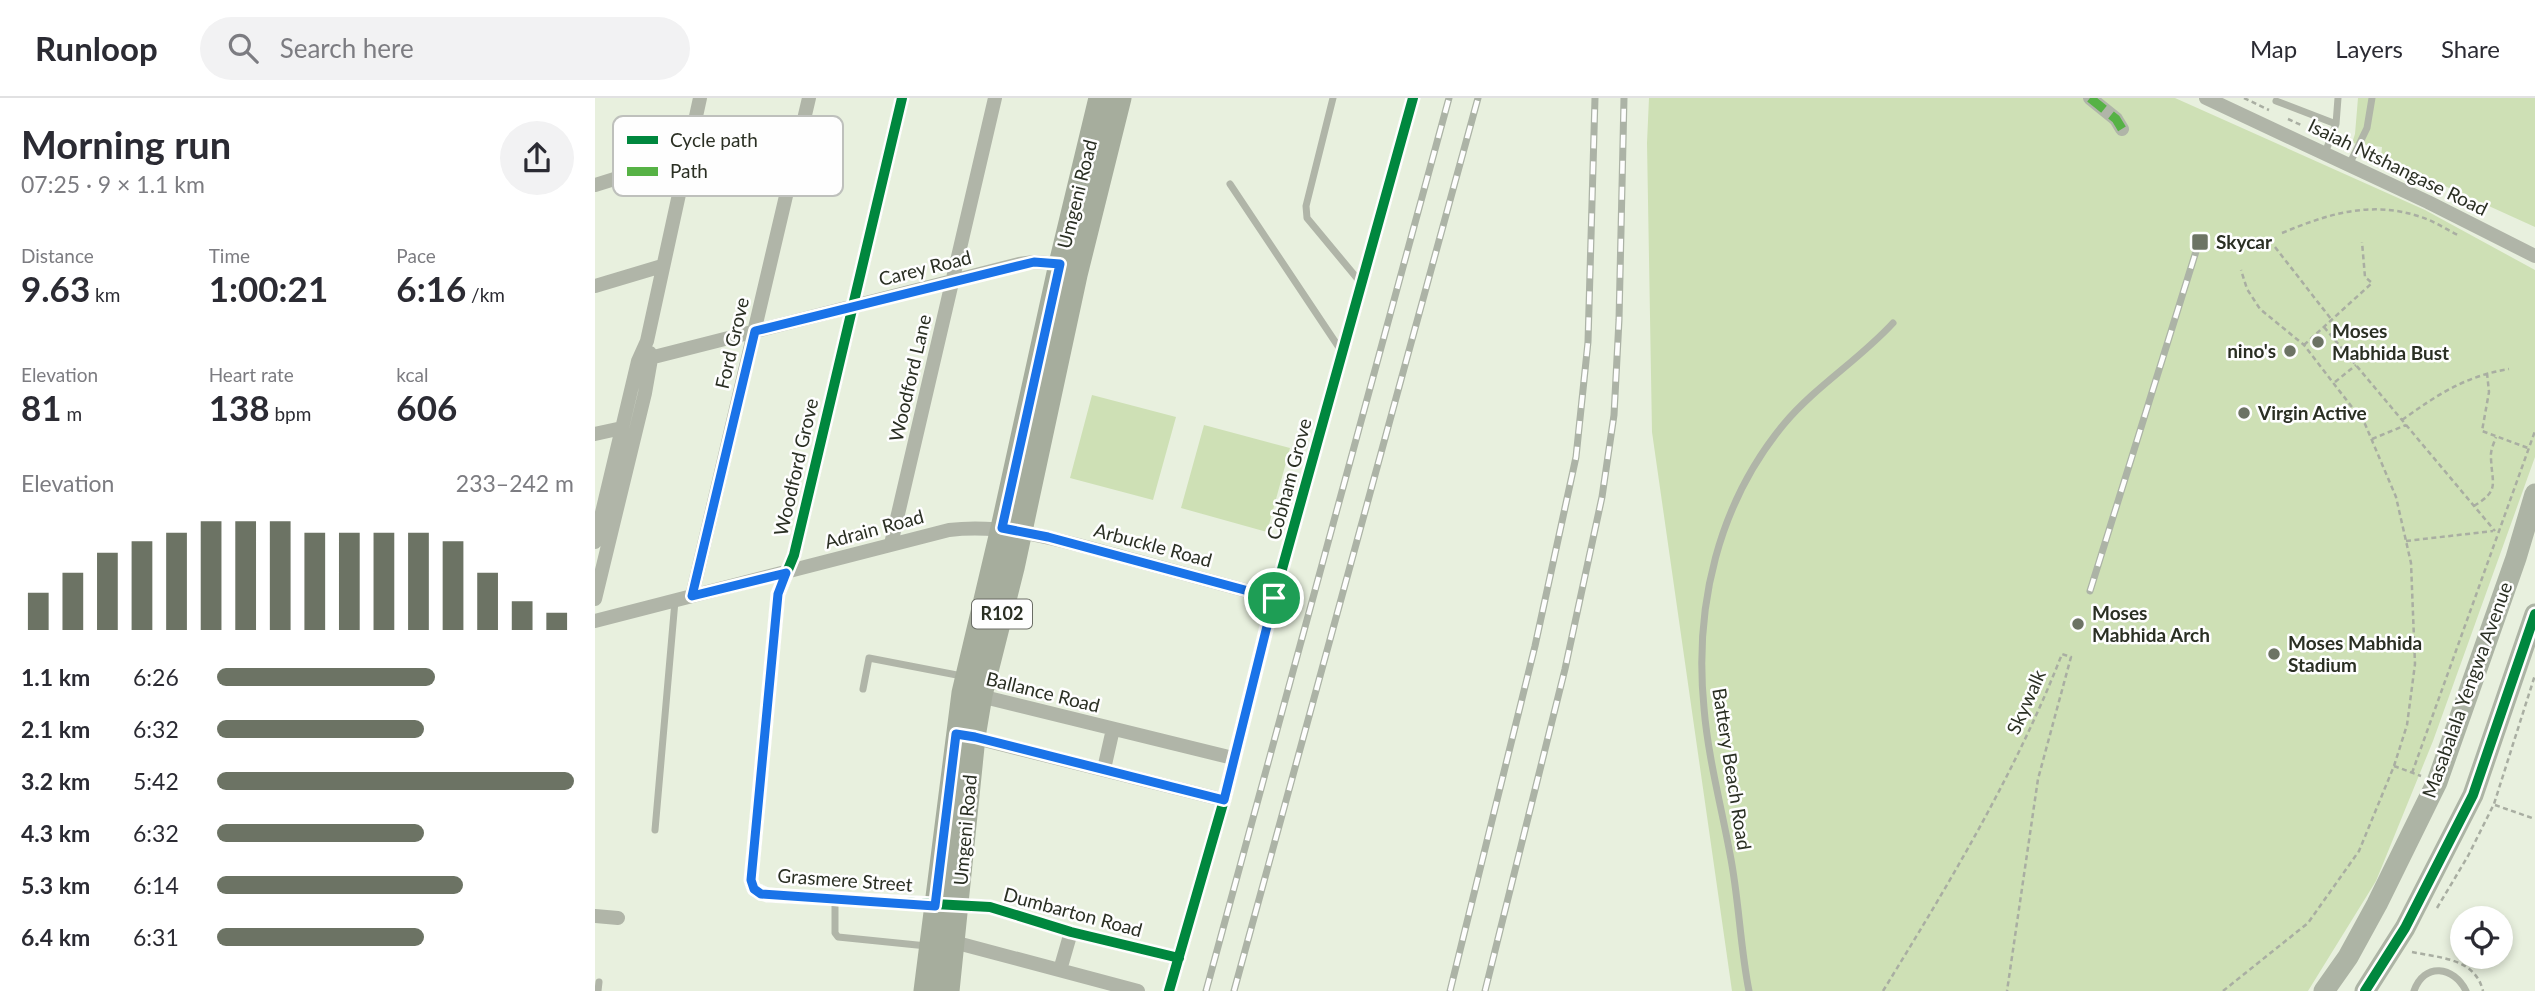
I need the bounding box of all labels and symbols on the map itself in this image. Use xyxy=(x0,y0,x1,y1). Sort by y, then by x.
street label: Isaiah Ntshangase Road xyxy=(2305,113,2492,220)
legend xyxy=(613,116,843,196)
text: Cycle path xyxy=(670,128,758,151)
street label: Umgeni Road xyxy=(1052,137,1101,251)
text: Path xyxy=(670,159,708,182)
place label: Skycar xyxy=(2216,230,2273,253)
marker: Skycar xyxy=(2190,232,2210,252)
street label: Carey Road xyxy=(876,245,974,290)
street label: Ford Grove xyxy=(710,295,753,391)
street label: Woodford Lane xyxy=(884,312,935,444)
place label: Moses Mabhida Bust xyxy=(2332,319,2449,364)
marker: Moses Mabhida Bust xyxy=(2310,334,2326,350)
place label: nino's xyxy=(2227,339,2276,362)
marker: nino's xyxy=(2282,343,2298,359)
street label: Woodford Grove xyxy=(769,396,822,538)
place label: Virgin Active xyxy=(2257,401,2367,424)
marker: Virgin Active xyxy=(2236,405,2252,421)
street label: Cobham Grove xyxy=(1261,416,1316,542)
street label: Adrain Road xyxy=(822,504,926,553)
street label: Arbuckle Road xyxy=(1092,518,1215,571)
pin xyxy=(1244,568,1304,628)
street label: Masabalala Yengwa Avenue xyxy=(2417,579,2516,801)
road number: R102 xyxy=(972,600,1032,628)
place label: Moses Mabhida Arch xyxy=(2092,601,2210,646)
marker: Moses Mabhida Arch xyxy=(2070,616,2086,632)
place label: Moses Mabhida Stadium xyxy=(2288,631,2422,676)
marker: Moses Mabhida Stadium xyxy=(2266,646,2282,662)
street label: Ballance Road xyxy=(984,666,1102,717)
street label: Skywalk xyxy=(2001,666,2050,738)
street label: Battery Beach Road xyxy=(1708,686,1757,852)
street label: Umgeni Road xyxy=(948,774,981,886)
street label: Grasmere Street xyxy=(777,863,913,896)
street label: Dumbarton Road xyxy=(1001,882,1145,941)

